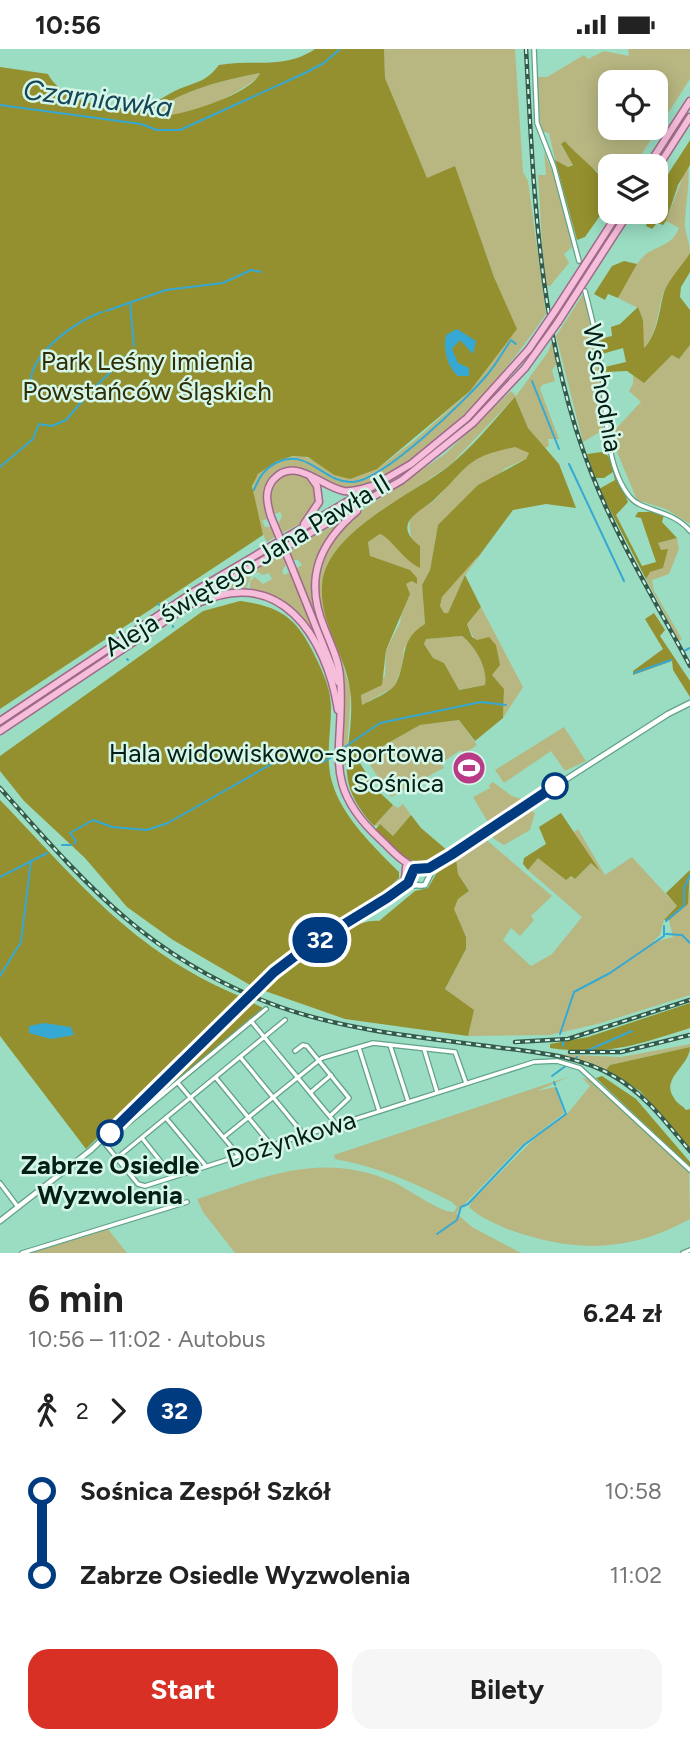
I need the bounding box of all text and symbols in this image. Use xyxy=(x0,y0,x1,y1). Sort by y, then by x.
text: 10:56 xyxy=(35,9,101,41)
map controls xyxy=(598,70,668,224)
button: locate xyxy=(598,70,668,140)
water label: Czarniawka xyxy=(21,72,175,124)
button: layers xyxy=(598,154,668,224)
street label: Wschodnia xyxy=(576,321,630,455)
park label: Park Leśny imienia Powstańców Śląskich xyxy=(22,345,272,407)
street label: Aleja świętego Jana Pawła II xyxy=(98,467,396,663)
place label: Hala widowiskowo-sportowa Sośnica xyxy=(109,737,444,799)
sports icon: Hala widowiskowo-sportowa Sośnica xyxy=(450,749,488,787)
unlabelled marker xyxy=(542,773,568,799)
line badge: 32 xyxy=(288,917,352,963)
text: 32 xyxy=(306,925,334,954)
street label: Dożynkowa xyxy=(222,1103,360,1175)
marker: Zabrze Osiedle Wyzwolenia xyxy=(97,1120,123,1146)
place label: Zabrze Osiedle Wyzwolenia xyxy=(21,1149,199,1211)
text: 6 min xyxy=(28,1276,124,1322)
text: 6.24 zł xyxy=(583,1297,662,1329)
text: 10:56 – 11:02 · Autobus xyxy=(28,1325,265,1353)
icon: walk xyxy=(28,1392,66,1430)
icon: forward xyxy=(99,1392,137,1430)
text: 32 xyxy=(161,1396,188,1425)
text: 2 xyxy=(76,1397,89,1425)
text: Sośnica Zespół Szkół xyxy=(80,1475,331,1507)
text: 10:58 xyxy=(605,1477,662,1505)
text: Zabrze Osiedle Wyzwolenia xyxy=(80,1559,410,1591)
text: 11:02 xyxy=(610,1561,662,1589)
button: Start xyxy=(28,1649,338,1729)
button: Bilety xyxy=(352,1649,662,1729)

